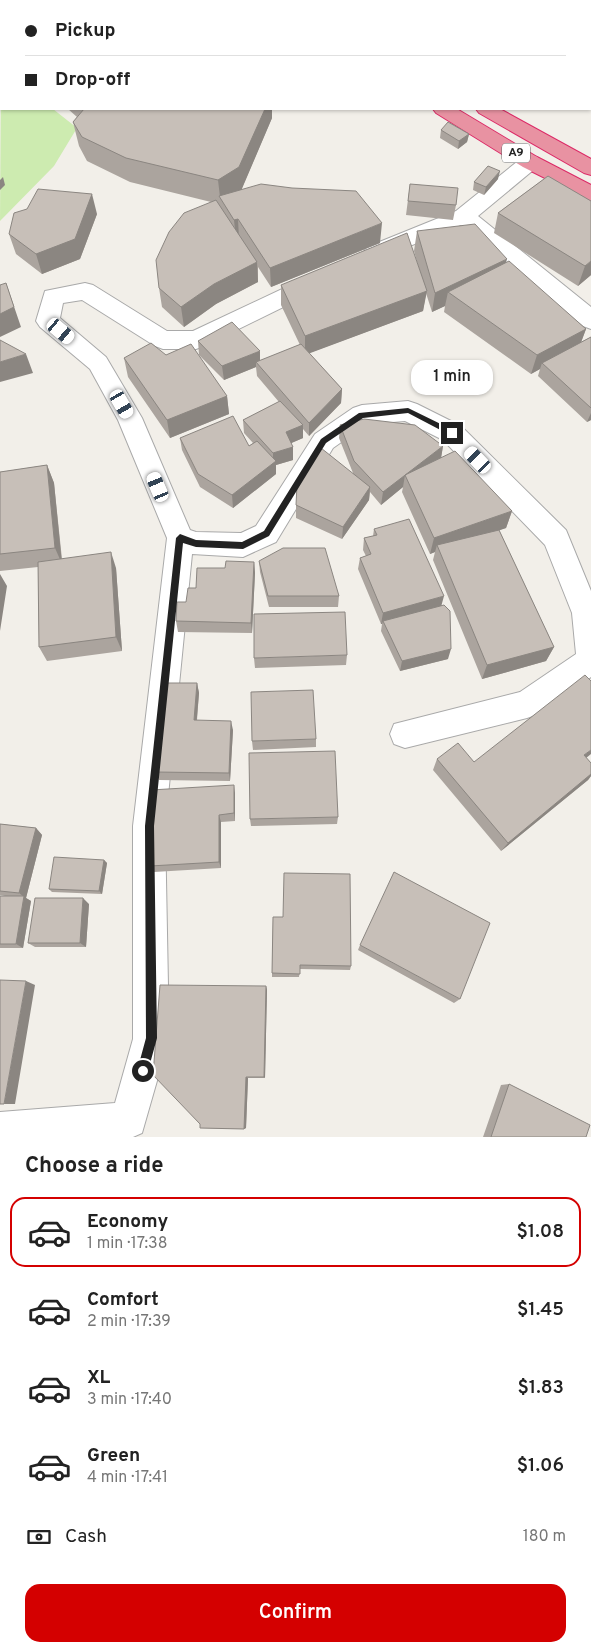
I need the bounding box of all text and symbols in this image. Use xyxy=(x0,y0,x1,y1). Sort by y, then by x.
text: Pickup xyxy=(55,19,115,43)
text: Drop-off xyxy=(55,68,130,92)
road number: A9 xyxy=(502,144,530,162)
car xyxy=(44,316,77,346)
callout: 1 min xyxy=(411,360,493,396)
text: 1 min xyxy=(433,367,471,387)
car xyxy=(108,387,135,421)
route end xyxy=(441,422,463,444)
car xyxy=(462,444,493,476)
car xyxy=(145,470,170,504)
route start xyxy=(132,1060,154,1082)
text: Choose a ride xyxy=(25,1153,163,1180)
icon: car xyxy=(27,1210,72,1255)
text: Economy xyxy=(87,1210,168,1234)
text: $1.08 xyxy=(516,1220,564,1244)
text: 1 min · 17:38 xyxy=(87,1234,168,1254)
icon: car xyxy=(27,1288,72,1333)
text: Comfort xyxy=(87,1288,159,1312)
text: $1.45 xyxy=(517,1298,564,1322)
text: 2 min · 17:39 xyxy=(87,1312,171,1332)
icon: car xyxy=(27,1366,72,1411)
text: XL xyxy=(87,1366,110,1390)
text: $1.83 xyxy=(517,1376,564,1400)
text: 3 min · 17:40 xyxy=(87,1390,172,1410)
icon: car xyxy=(27,1444,72,1489)
text: Green xyxy=(87,1444,140,1468)
text: $1.06 xyxy=(517,1454,564,1478)
text: 4 min · 17:41 xyxy=(87,1468,168,1488)
icon: cash xyxy=(25,1523,53,1551)
text: Cash xyxy=(65,1525,107,1549)
text: 180 m xyxy=(523,1527,566,1547)
button: Confirm xyxy=(25,1584,566,1642)

